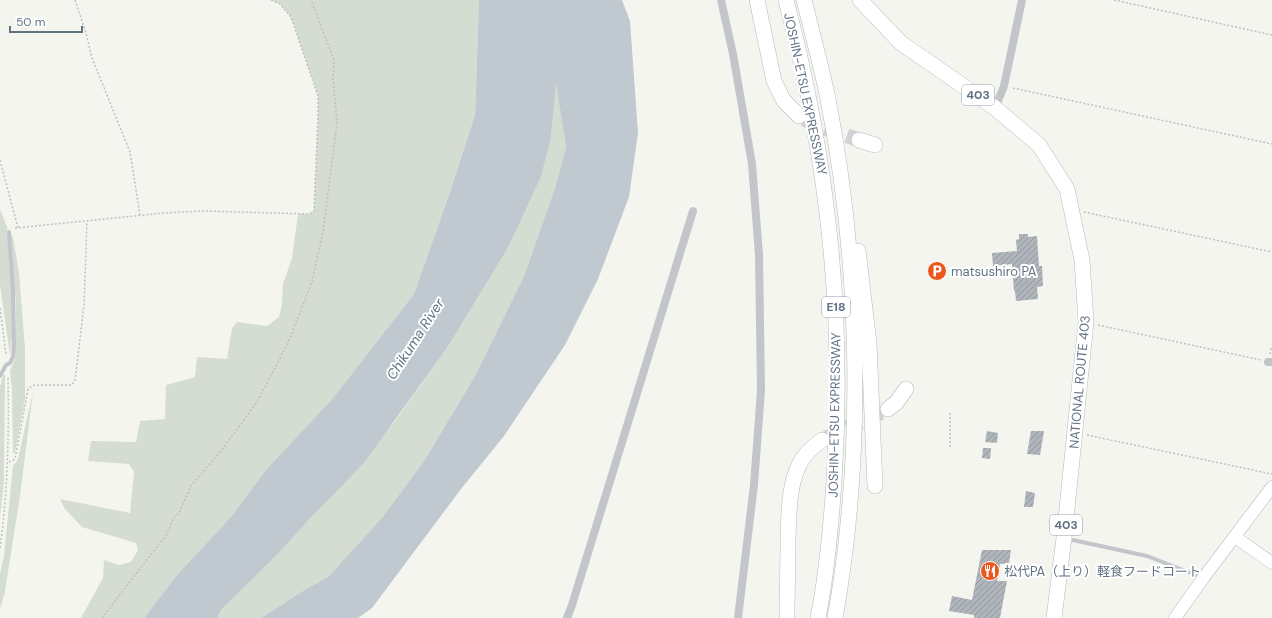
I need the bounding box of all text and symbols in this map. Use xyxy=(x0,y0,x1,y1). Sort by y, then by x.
scale bar xyxy=(10,8,82,34)
street label: JOSHIN-ETSU EXPRESSWAY xyxy=(780,11,831,177)
text: 50 m xyxy=(16,14,45,30)
road number: 403 xyxy=(962,85,994,105)
parking icon: matsushiro PA xyxy=(926,260,948,282)
place label: matsushiro PA xyxy=(951,263,1037,280)
water label: Chikuma River xyxy=(382,294,448,383)
road number: E18 xyxy=(822,297,850,317)
street label: NATIONAL ROUTE 403 xyxy=(1065,315,1094,449)
street label: JOSHIN-ETSU EXPRESSWAY xyxy=(825,332,844,498)
road number: 403 xyxy=(1050,515,1082,535)
restaurant icon: 松代PA（上り）軽食フードコート xyxy=(979,560,1001,582)
place label: 松代PA（上り）軽食フードコート xyxy=(1004,563,1201,580)

